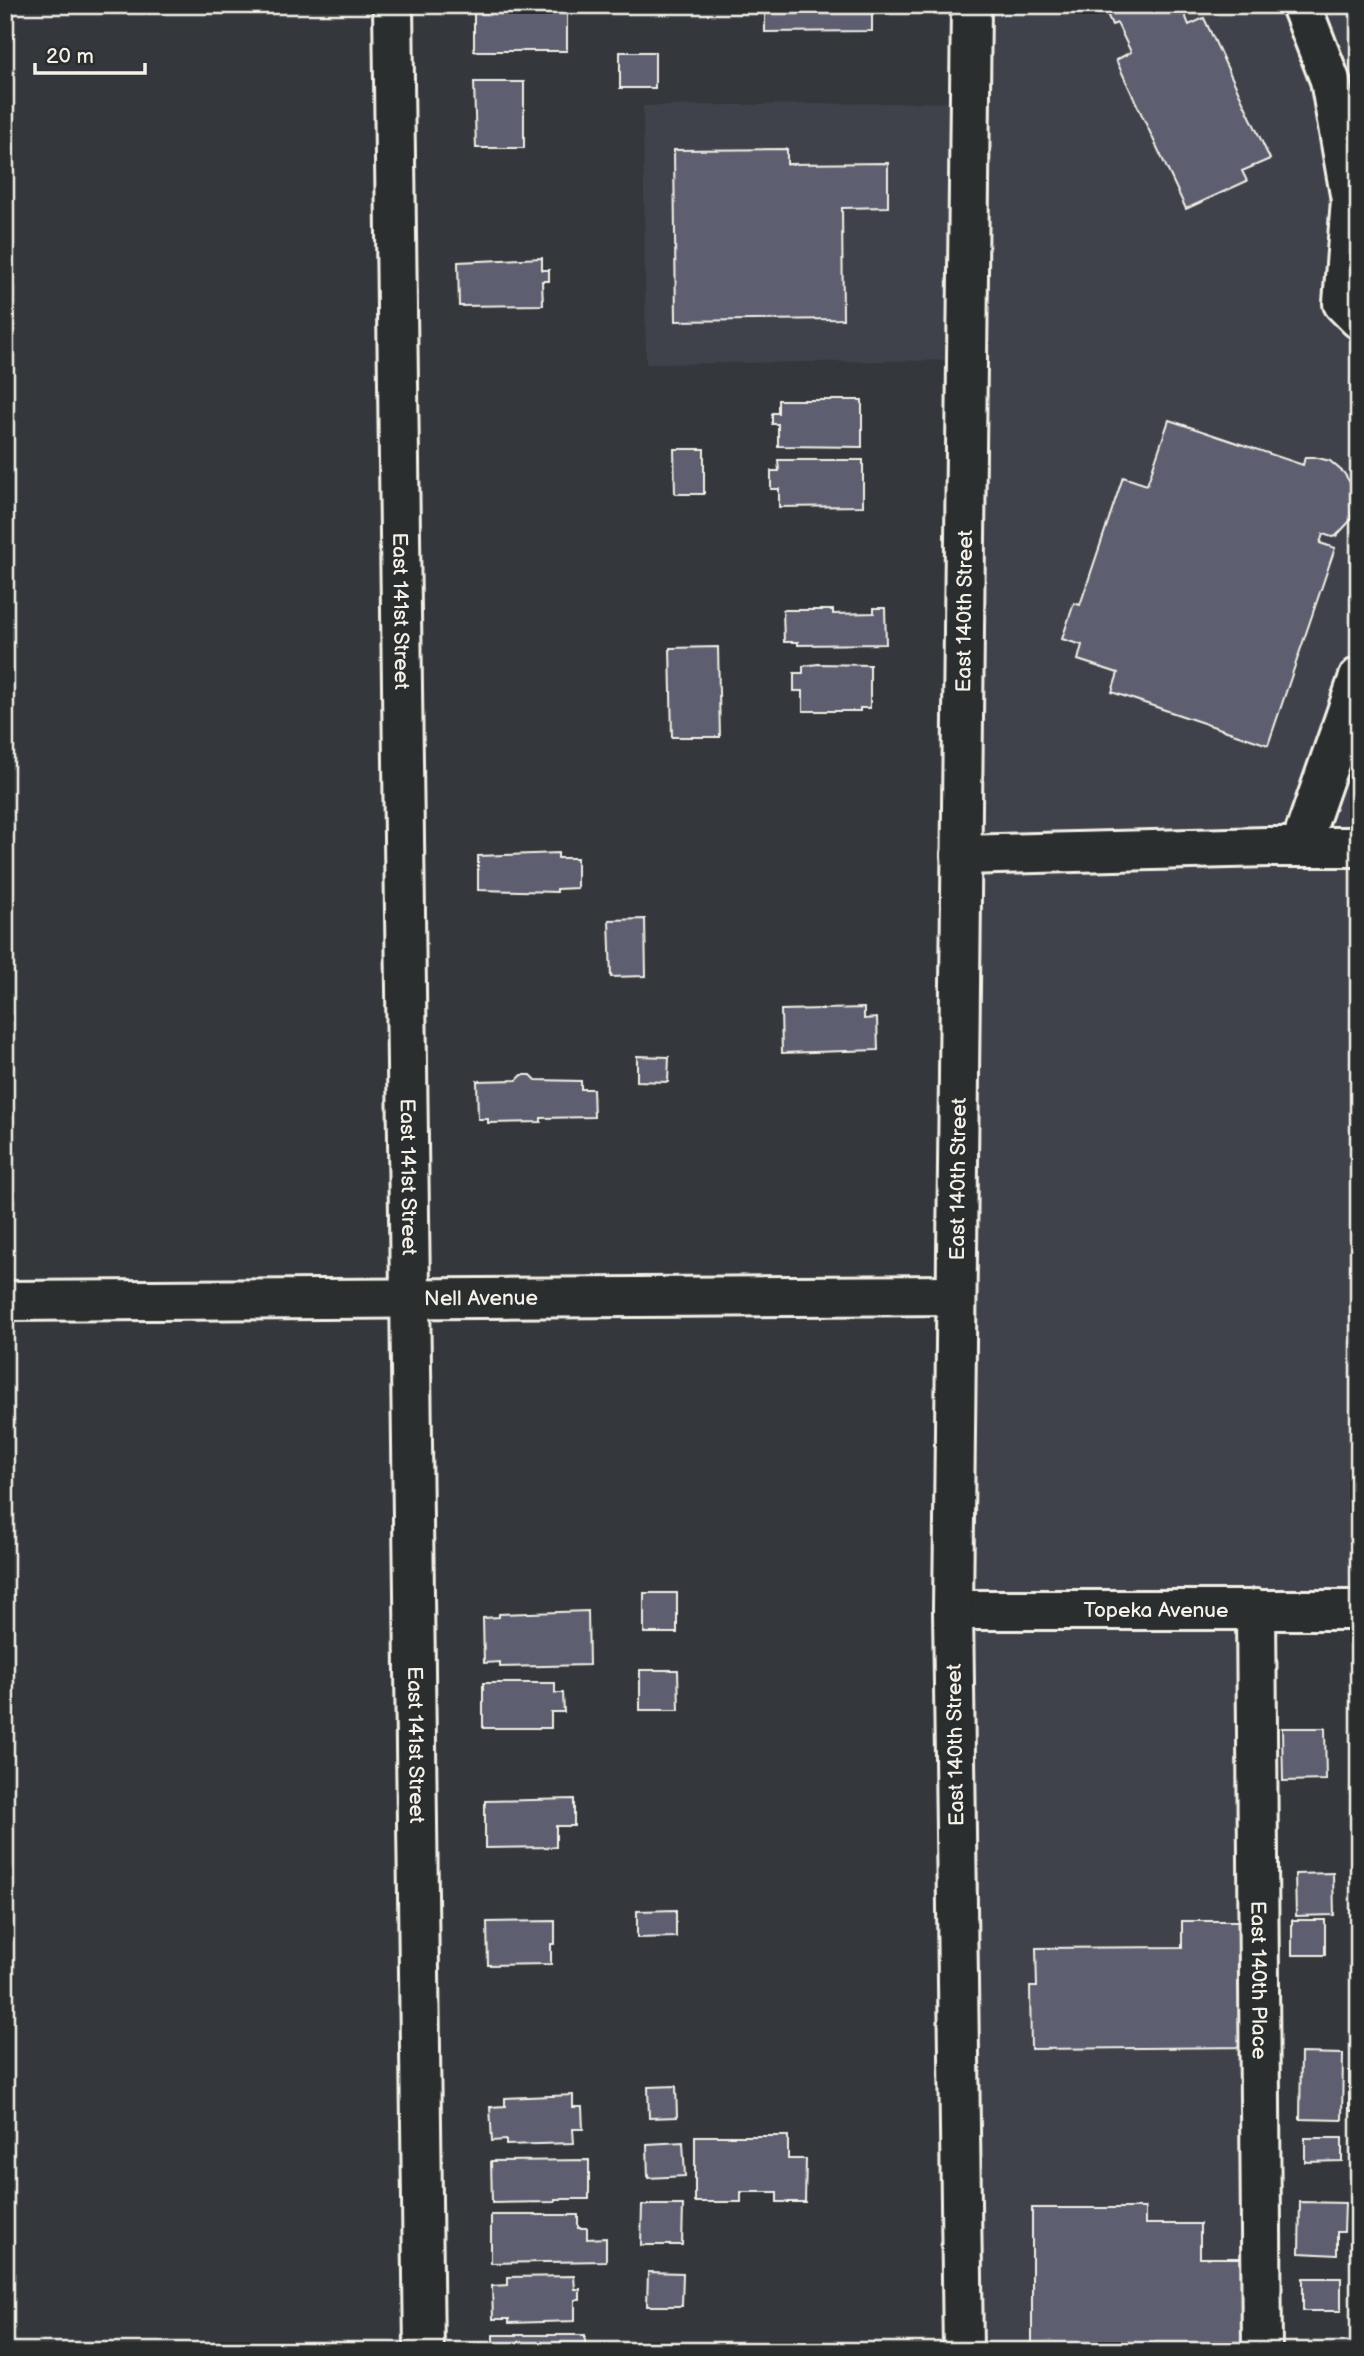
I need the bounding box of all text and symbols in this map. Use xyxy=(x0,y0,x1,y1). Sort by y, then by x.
scale bar xyxy=(35,32,145,76)
text: 20 m xyxy=(46,44,94,69)
street label: East 140th Street xyxy=(951,529,978,693)
street label: East 141st Street xyxy=(387,532,414,690)
street label: East 140th Street xyxy=(945,1097,972,1261)
street label: East 141st Street xyxy=(394,1098,422,1256)
street label: Nell Avenue xyxy=(424,1286,538,1311)
street label: Topeka Avenue xyxy=(1083,1598,1229,1623)
street label: East 140th Street xyxy=(942,1663,969,1826)
street label: East 141st Street xyxy=(402,1666,429,1824)
street label: East 140th Place xyxy=(1245,1901,1272,2059)

